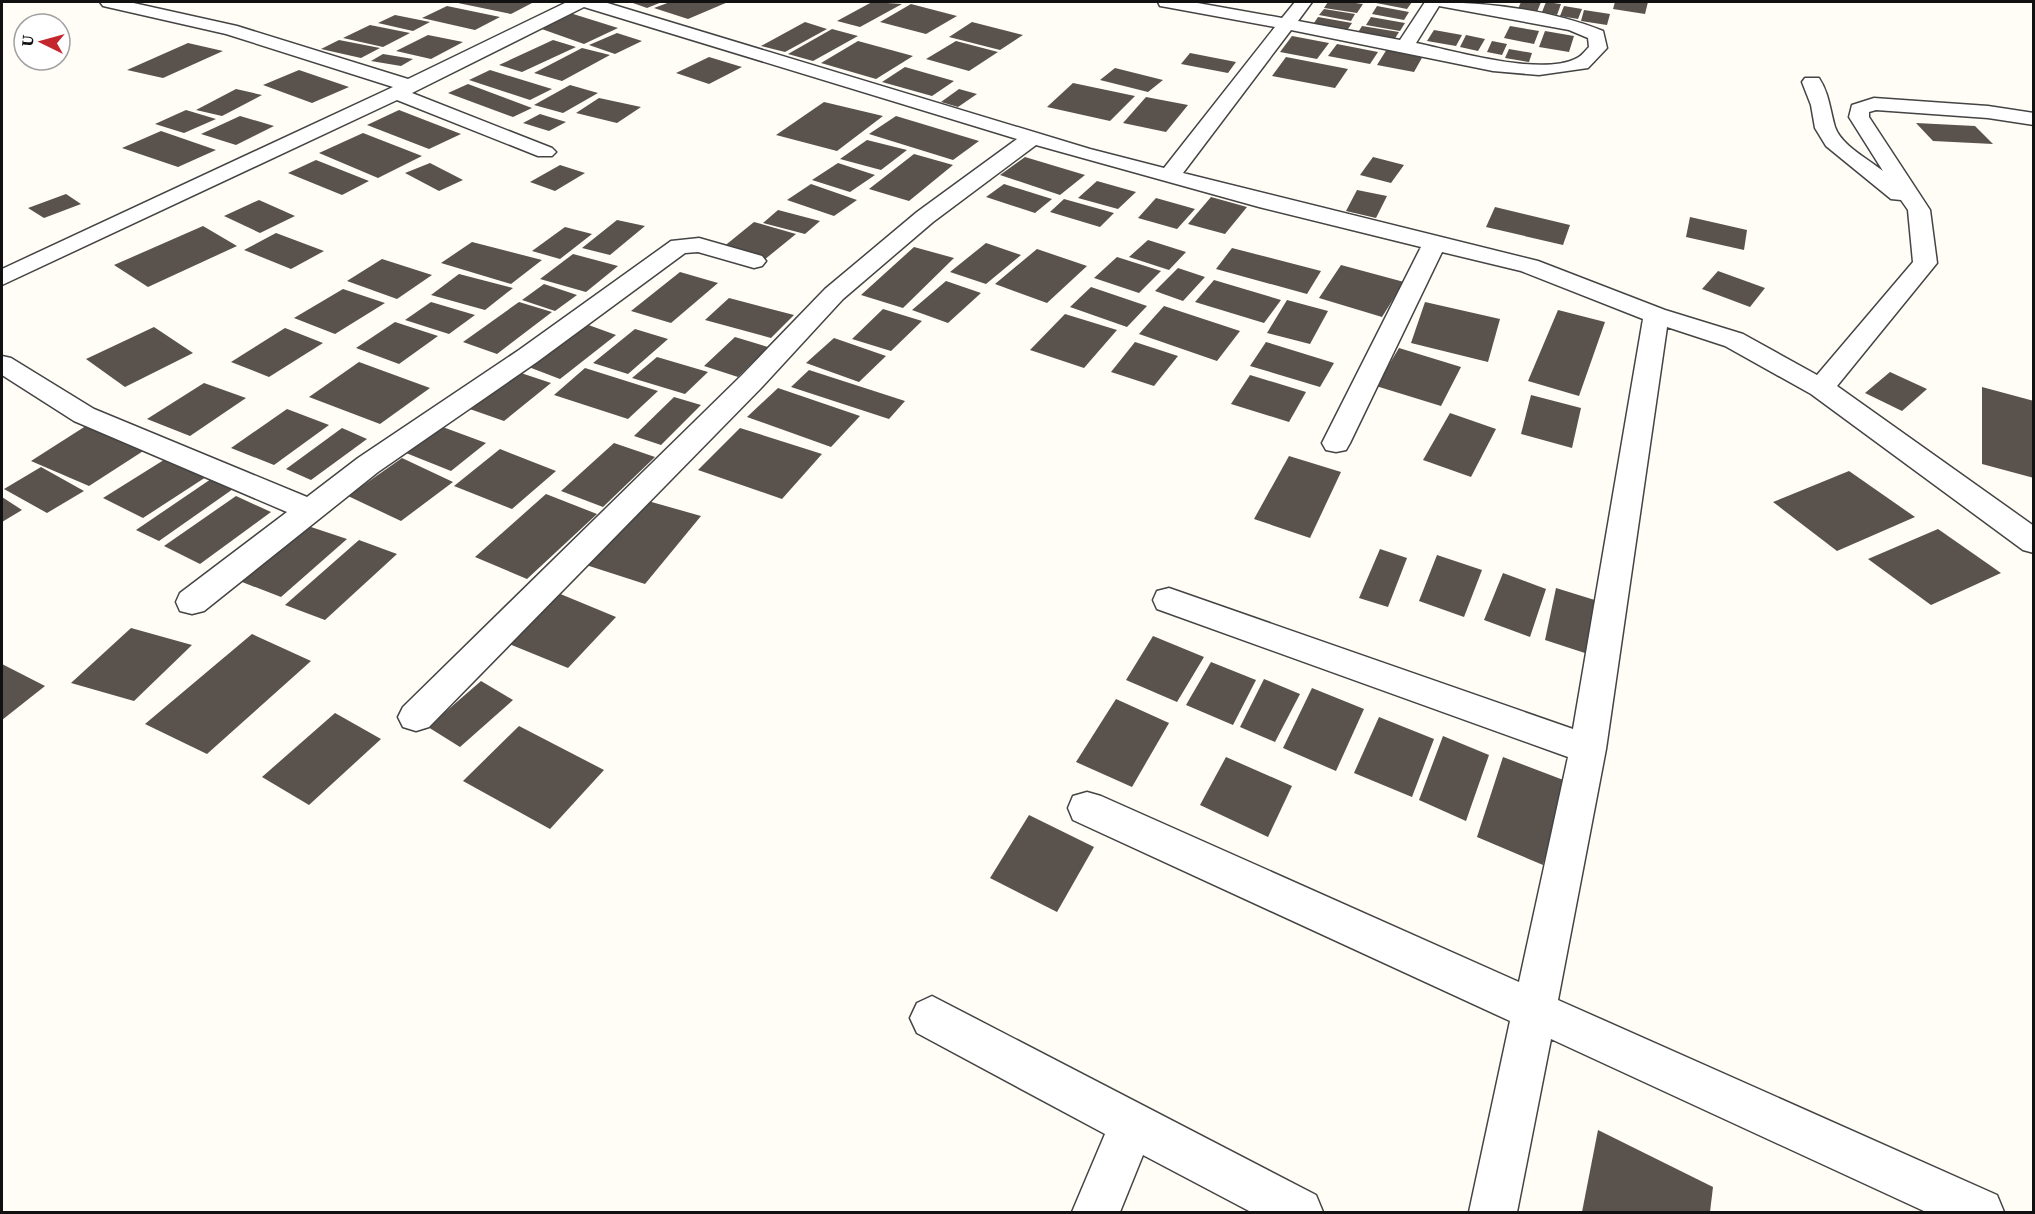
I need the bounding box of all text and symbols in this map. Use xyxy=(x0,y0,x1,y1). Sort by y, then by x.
north arrow xyxy=(12,12,72,72)
text: U xyxy=(16,34,39,47)

